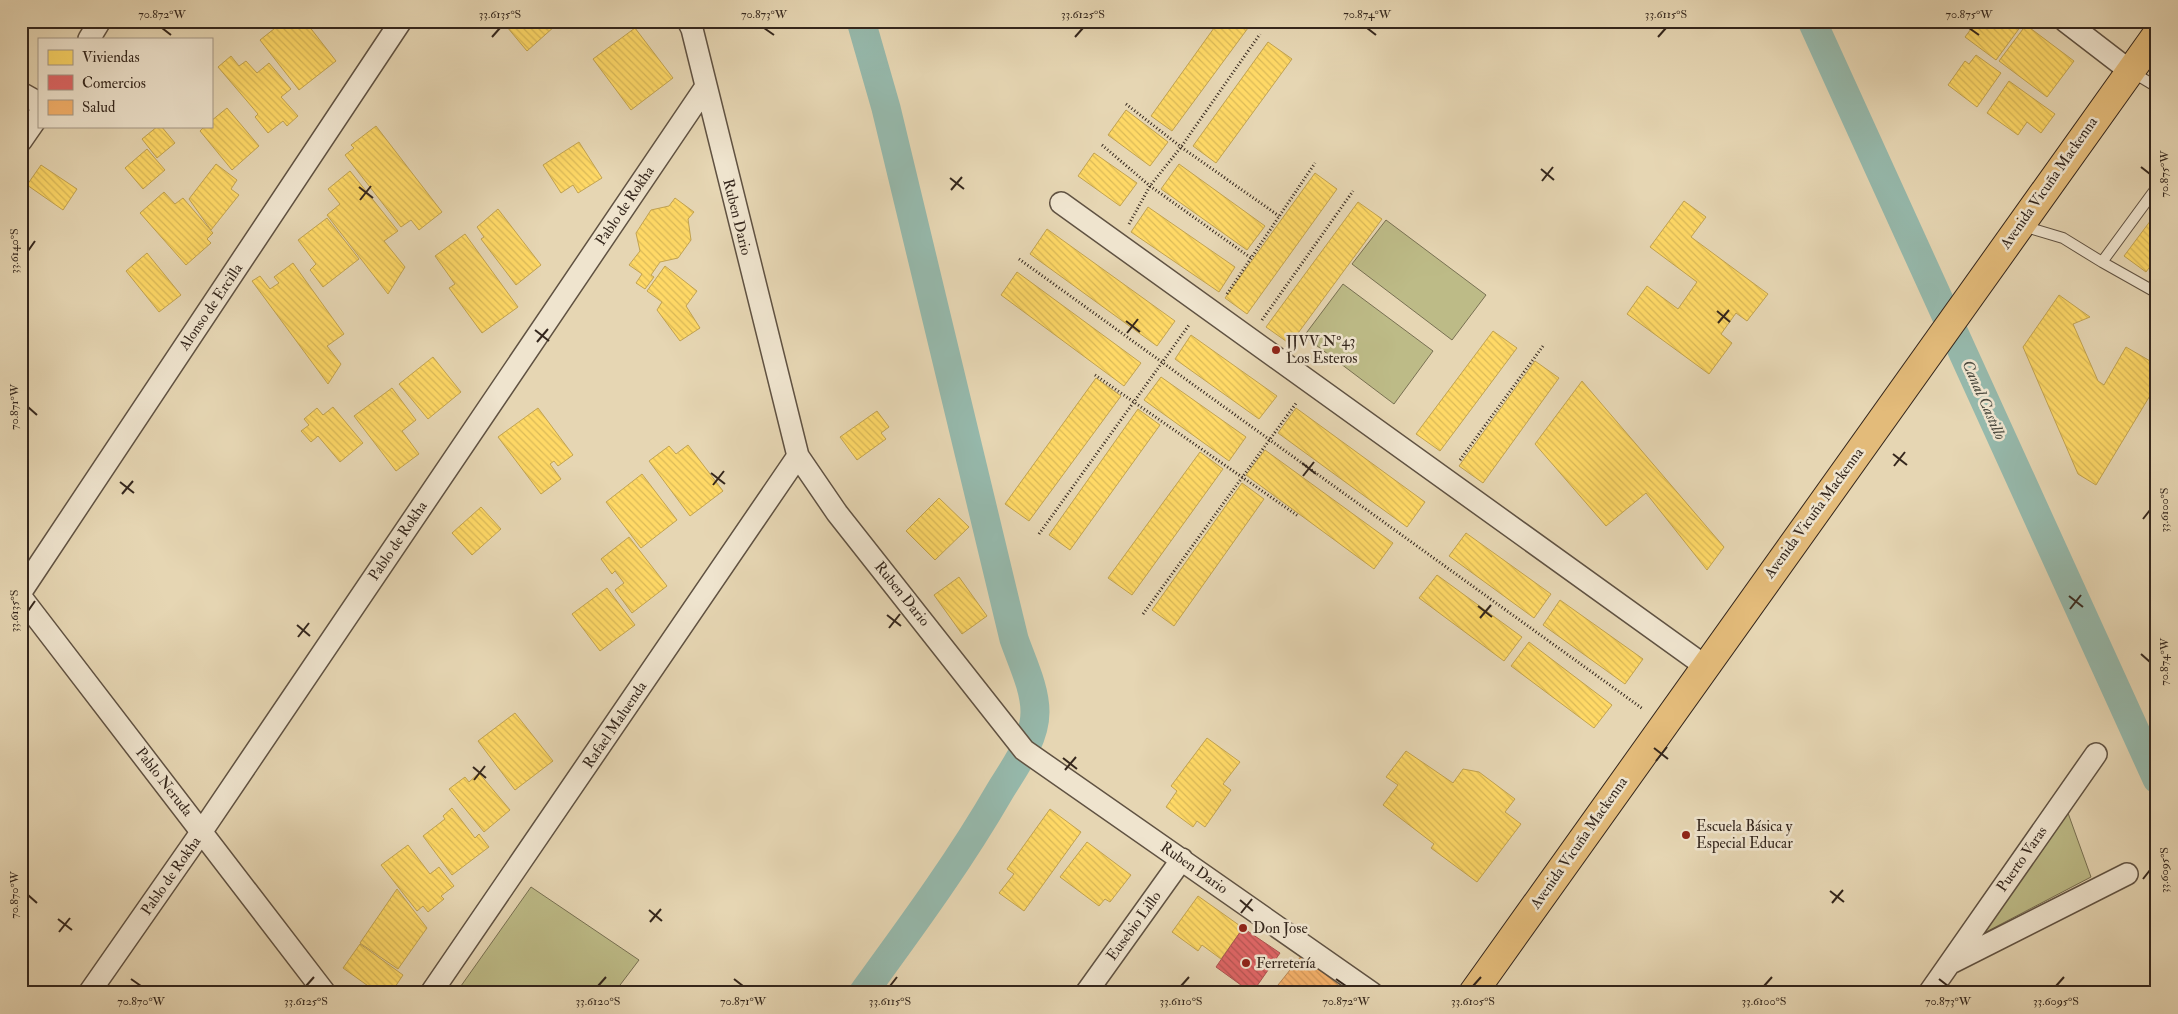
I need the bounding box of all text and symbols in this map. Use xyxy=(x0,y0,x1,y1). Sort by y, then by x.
text: 70.872°W xyxy=(138,7,187,22)
text: 33.6135°S xyxy=(479,7,521,22)
text: 70.873°W xyxy=(741,7,788,22)
text: 33.6125°S xyxy=(1061,7,1105,22)
text: 70.874°W xyxy=(1343,7,1392,22)
text: 33.6115°S xyxy=(1645,7,1687,22)
text: 70.875°W xyxy=(1946,7,1993,22)
legend xyxy=(38,38,212,128)
text: Viviendas xyxy=(82,48,140,67)
text: Comercios xyxy=(82,74,146,93)
text: Salud xyxy=(82,98,116,117)
street label: Avenida Vicuña Mackenna xyxy=(1996,113,2102,254)
text: 70.875°W xyxy=(2157,150,2172,197)
street label: Pablo de Rokha xyxy=(591,162,659,249)
street label: Ruben Dario xyxy=(718,177,756,257)
text: 33.6140°S xyxy=(7,228,22,274)
street label: Alonso de Ercilla xyxy=(174,259,248,355)
place label: JJVV Nº43 Los Esteros xyxy=(1285,332,1357,368)
marker: JJVV Nº43 Los Esteros xyxy=(1270,344,1282,356)
water label: Canal Castillo xyxy=(1958,357,2011,443)
text: 70.871°W xyxy=(7,383,22,430)
street label: Avenida Vicuña Mackenna xyxy=(1760,443,1868,583)
text: 33.6100°S xyxy=(2157,488,2172,532)
street label: Pablo de Rokha xyxy=(364,497,432,584)
street label: Ruben Dario xyxy=(870,558,934,630)
text: 33.6135°S xyxy=(7,590,22,632)
text: 70.874°W xyxy=(2157,637,2172,686)
street label: Rafael Maluenda xyxy=(579,677,652,772)
street label: Pablo Neruda xyxy=(131,744,197,821)
street label: Avenida Vicuña Mackenna xyxy=(1526,773,1632,914)
place label: Escuela Básica y Especial Educar xyxy=(1696,817,1793,854)
street label: Puerto Varas xyxy=(1992,822,2052,896)
marker: Escuela Básica y Especial Educar xyxy=(1680,829,1692,841)
street label: Pablo de Rokha xyxy=(137,832,206,919)
street label: Ruben Dario xyxy=(1157,838,1231,898)
text: 33.6095°S xyxy=(2157,847,2172,893)
text: 70.870°W xyxy=(7,870,22,919)
street label: Eusebio Lillo xyxy=(1102,888,1166,964)
place label: Don Jose xyxy=(1253,919,1308,939)
marker: Don Jose xyxy=(1237,922,1249,934)
place label: Ferretería xyxy=(1256,954,1316,973)
marker: Ferretería xyxy=(1240,957,1252,969)
text: 70.870°W xyxy=(117,994,166,1009)
text: 33.6125°S xyxy=(284,994,328,1009)
text: 33.6120°S xyxy=(576,994,620,1009)
text: 70.871°W xyxy=(720,994,767,1009)
text: 33.6115°S xyxy=(869,994,911,1009)
text: 33.6110°S xyxy=(1159,994,1203,1009)
text: 70.872°W xyxy=(1322,994,1371,1009)
text: 33.6105°S xyxy=(1451,994,1495,1009)
text: 33.6100°S xyxy=(1742,994,1786,1009)
text: 70.873°W xyxy=(1925,994,1972,1009)
text: 33.6095°S xyxy=(2033,994,2079,1009)

